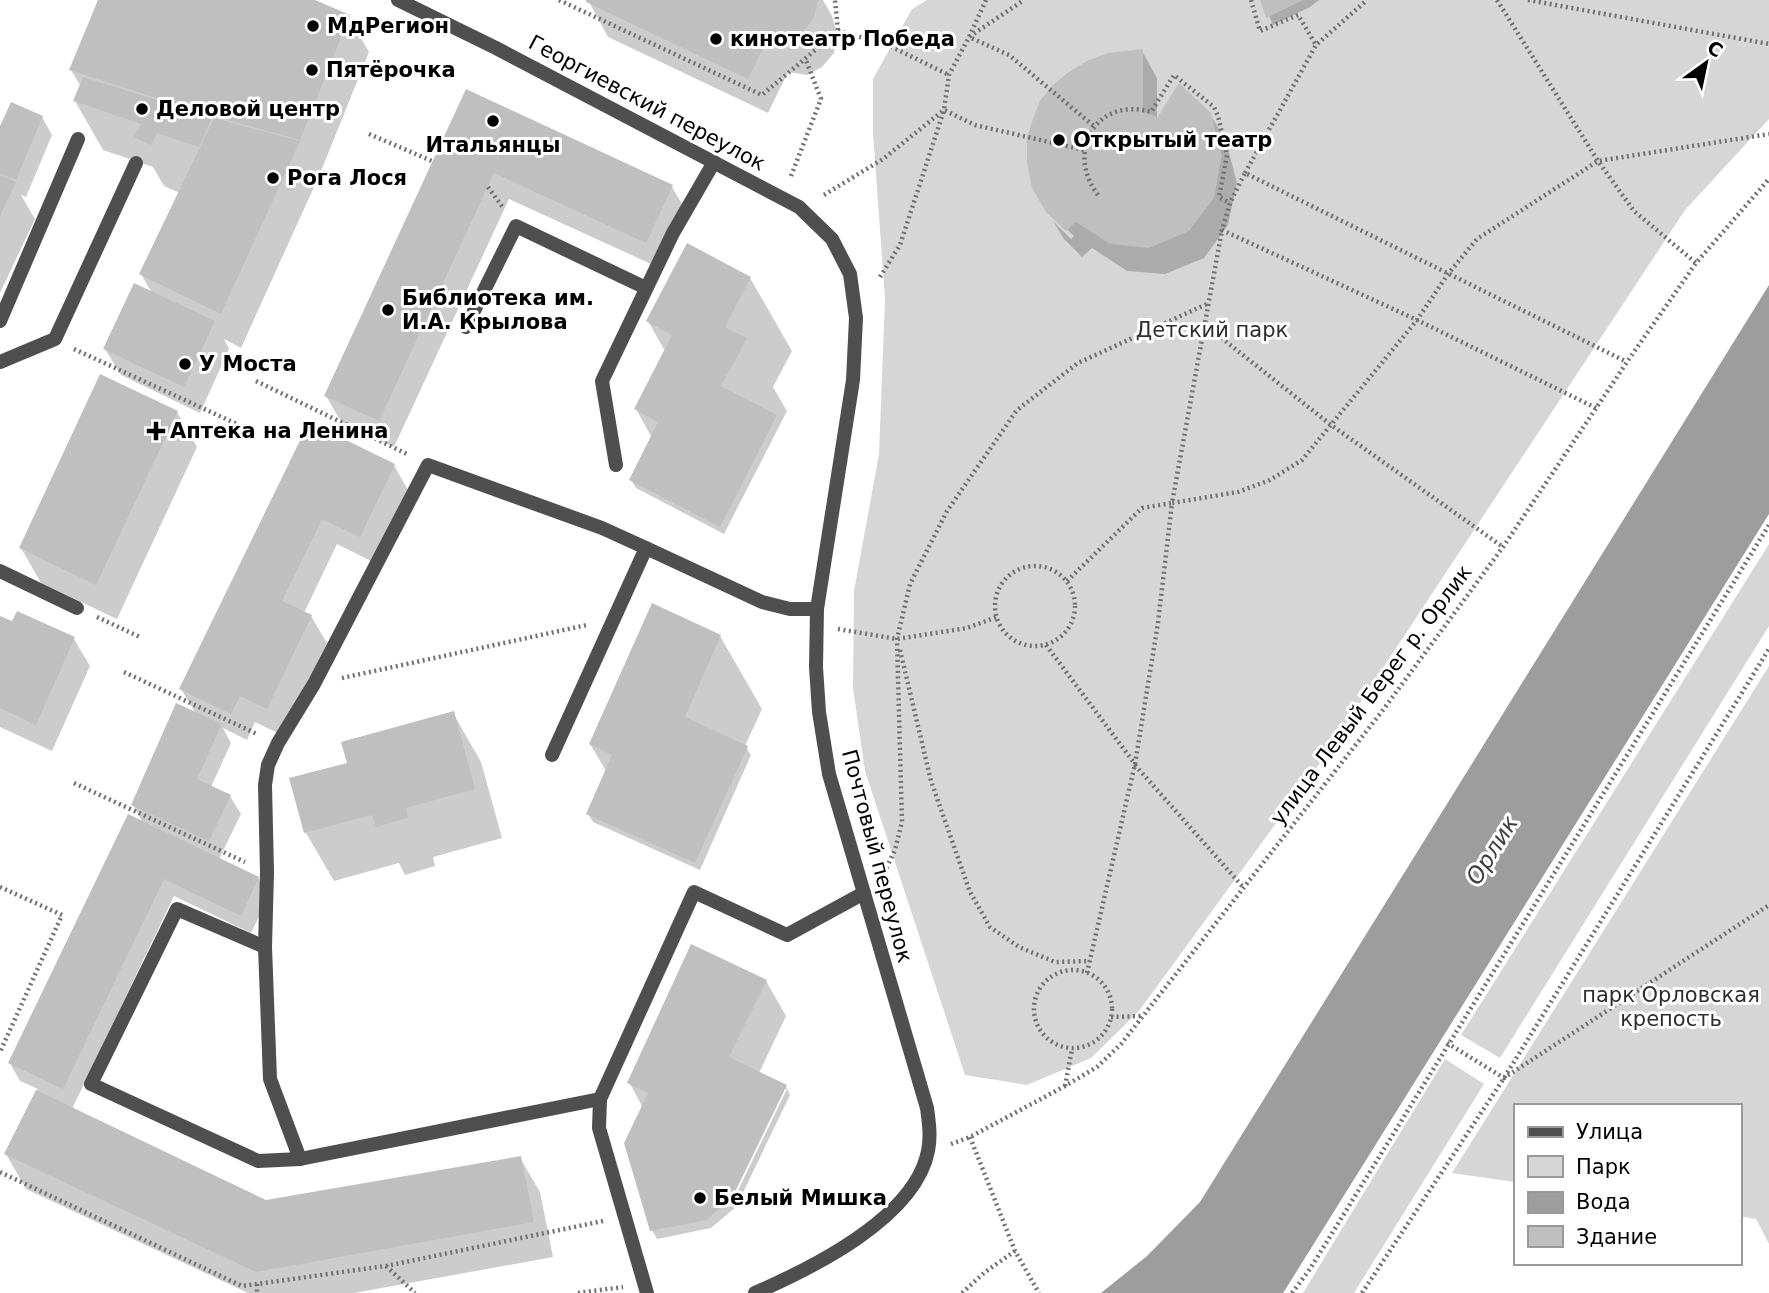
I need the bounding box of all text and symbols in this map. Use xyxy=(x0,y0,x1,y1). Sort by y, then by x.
place label: МдРегион xyxy=(327,14,449,38)
marker: МдРегион xyxy=(305,18,321,34)
place label: кинотеатр Победа xyxy=(730,27,955,51)
north arrow xyxy=(1671,28,1741,98)
street label: Георгиевский переулок xyxy=(525,30,769,176)
marker: кинотеатр Победа xyxy=(708,31,724,47)
text: С xyxy=(1703,36,1727,62)
place label: Пятёрочка xyxy=(326,58,456,82)
marker: Пятёрочка xyxy=(304,62,320,78)
place label: Деловой центр xyxy=(156,97,340,121)
marker: Деловой центр xyxy=(134,101,150,117)
marker: Итальянцы xyxy=(485,113,501,129)
place label: Открытый театр xyxy=(1073,128,1272,152)
marker: Открытый театр xyxy=(1051,132,1067,148)
place label: Итальянцы xyxy=(425,133,561,157)
place label: Рога Лося xyxy=(287,166,407,190)
marker: Рога Лося xyxy=(265,170,281,186)
place label: Библиотека им. И.А. Крылова xyxy=(402,286,594,334)
marker: Библиотека им. И.А. Крылова xyxy=(380,302,396,318)
park label: Детский парк xyxy=(1136,318,1288,342)
place label: У Моста xyxy=(199,352,297,376)
marker: У Моста xyxy=(177,356,193,372)
place label: Аптека на Ленина xyxy=(170,419,389,443)
marker: Аптека на Ленина xyxy=(148,423,164,439)
street label: улица Левый Берег р. Орлик xyxy=(1265,560,1477,830)
street label: Почтовый переулок xyxy=(837,747,917,965)
water label: Орлик xyxy=(1461,811,1523,889)
park label: парк Орловская крепость xyxy=(1582,983,1760,1031)
legend xyxy=(1514,1104,1741,1265)
text: Улица xyxy=(1576,1120,1643,1144)
text: Парк xyxy=(1576,1155,1631,1179)
place label: Белый Мишка xyxy=(714,1186,887,1210)
marker: Белый Мишка xyxy=(692,1190,708,1206)
text: Вода xyxy=(1576,1190,1631,1214)
text: Здание xyxy=(1576,1225,1657,1249)

